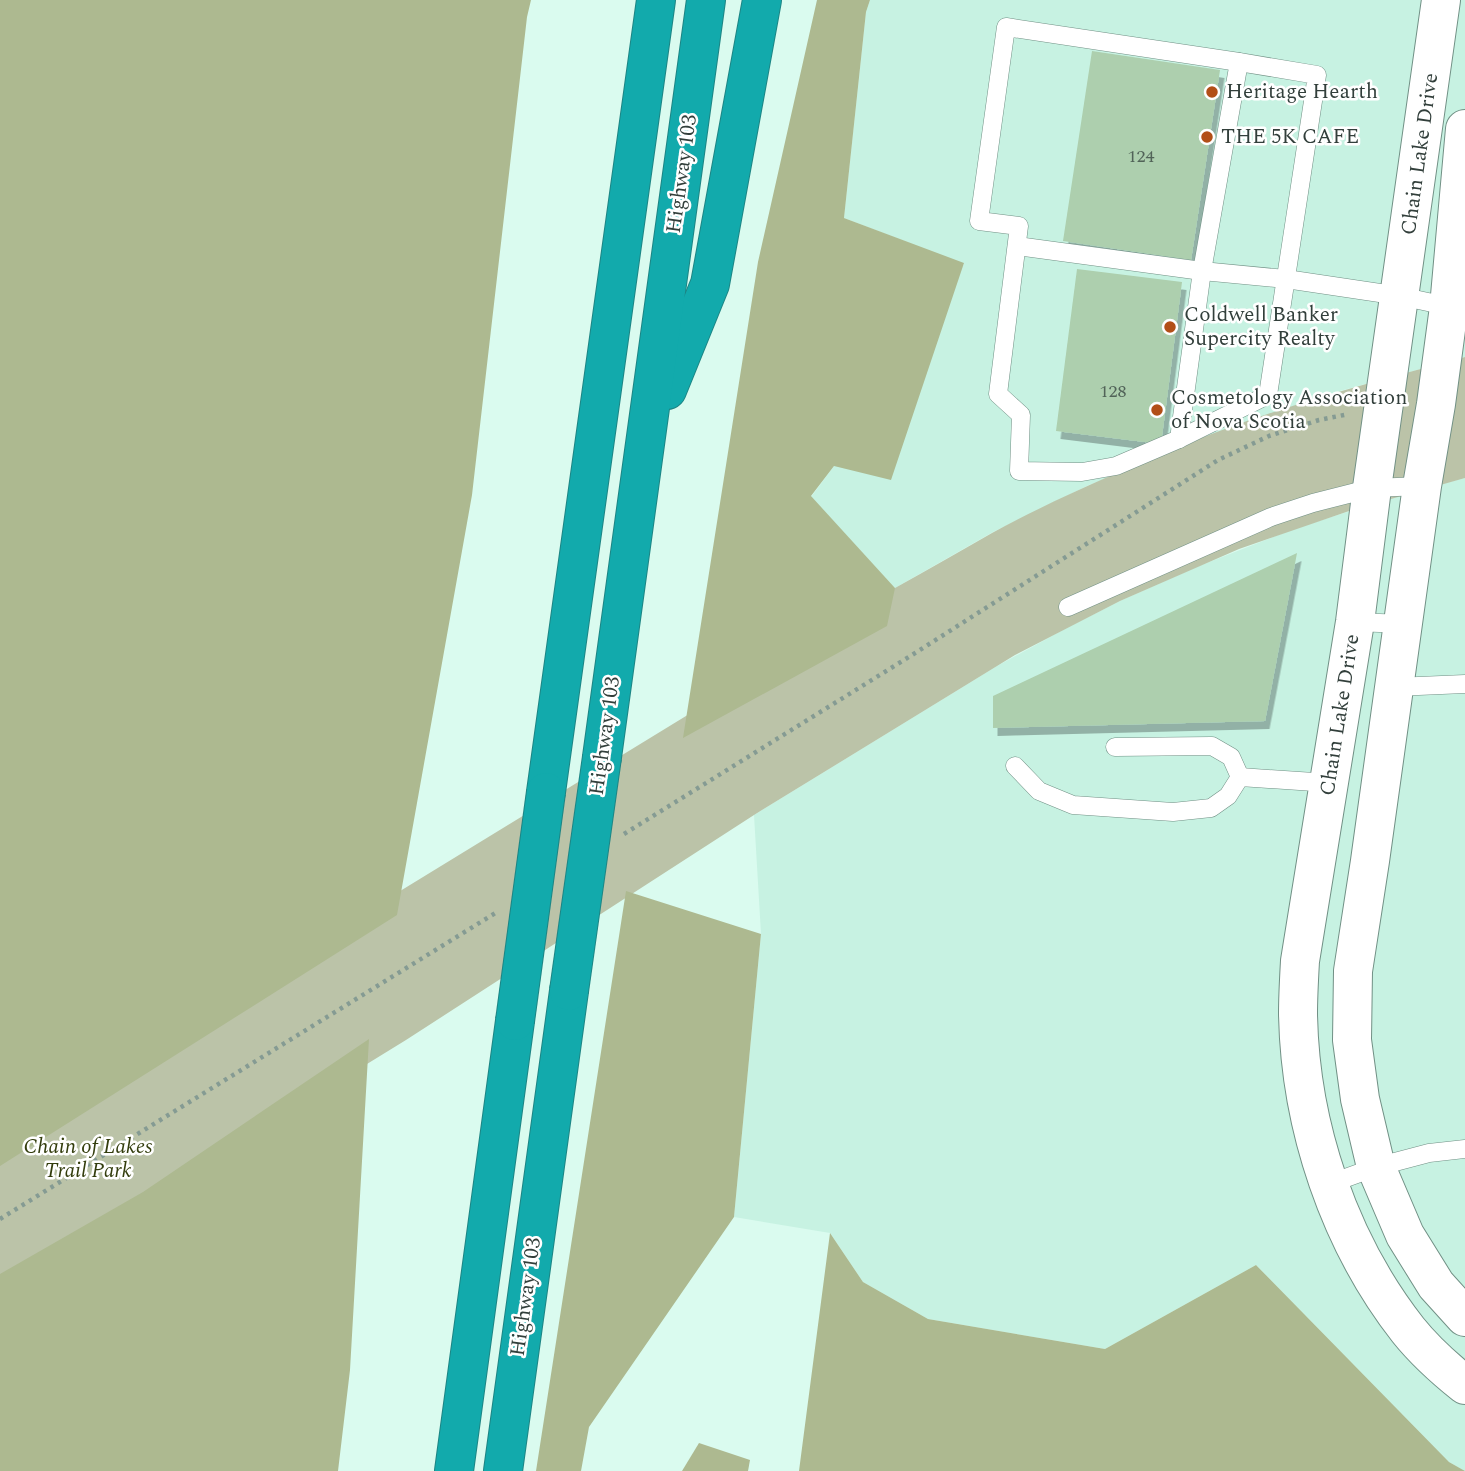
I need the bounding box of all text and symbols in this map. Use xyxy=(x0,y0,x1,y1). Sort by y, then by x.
street label: Chain Lake Drive xyxy=(1393,71,1447,237)
place label: Heritage Hearth xyxy=(1226,76,1378,108)
marker: Heritage Hearth xyxy=(1204,84,1220,100)
street label: Highway 103 xyxy=(658,112,706,235)
place label: THE 5K CAFE xyxy=(1221,121,1359,153)
marker: THE 5K CAFE xyxy=(1199,129,1215,145)
house number: 124 xyxy=(1128,143,1155,170)
place label: Coldwell Banker Supercity Realty xyxy=(1184,299,1338,355)
marker: Coldwell Banker Supercity Realty xyxy=(1162,319,1178,335)
house number: 128 xyxy=(1100,378,1127,405)
place label: Cosmetology Association of Nova Scotia xyxy=(1171,382,1407,438)
marker: Cosmetology Association of Nova Scotia xyxy=(1149,402,1165,418)
street label: Chain Lake Drive xyxy=(1311,632,1369,798)
street label: Highway 103 xyxy=(581,674,629,797)
park label: Chain of Lakes Trail Park xyxy=(23,1131,153,1187)
street label: Highway 103 xyxy=(502,1235,550,1358)

